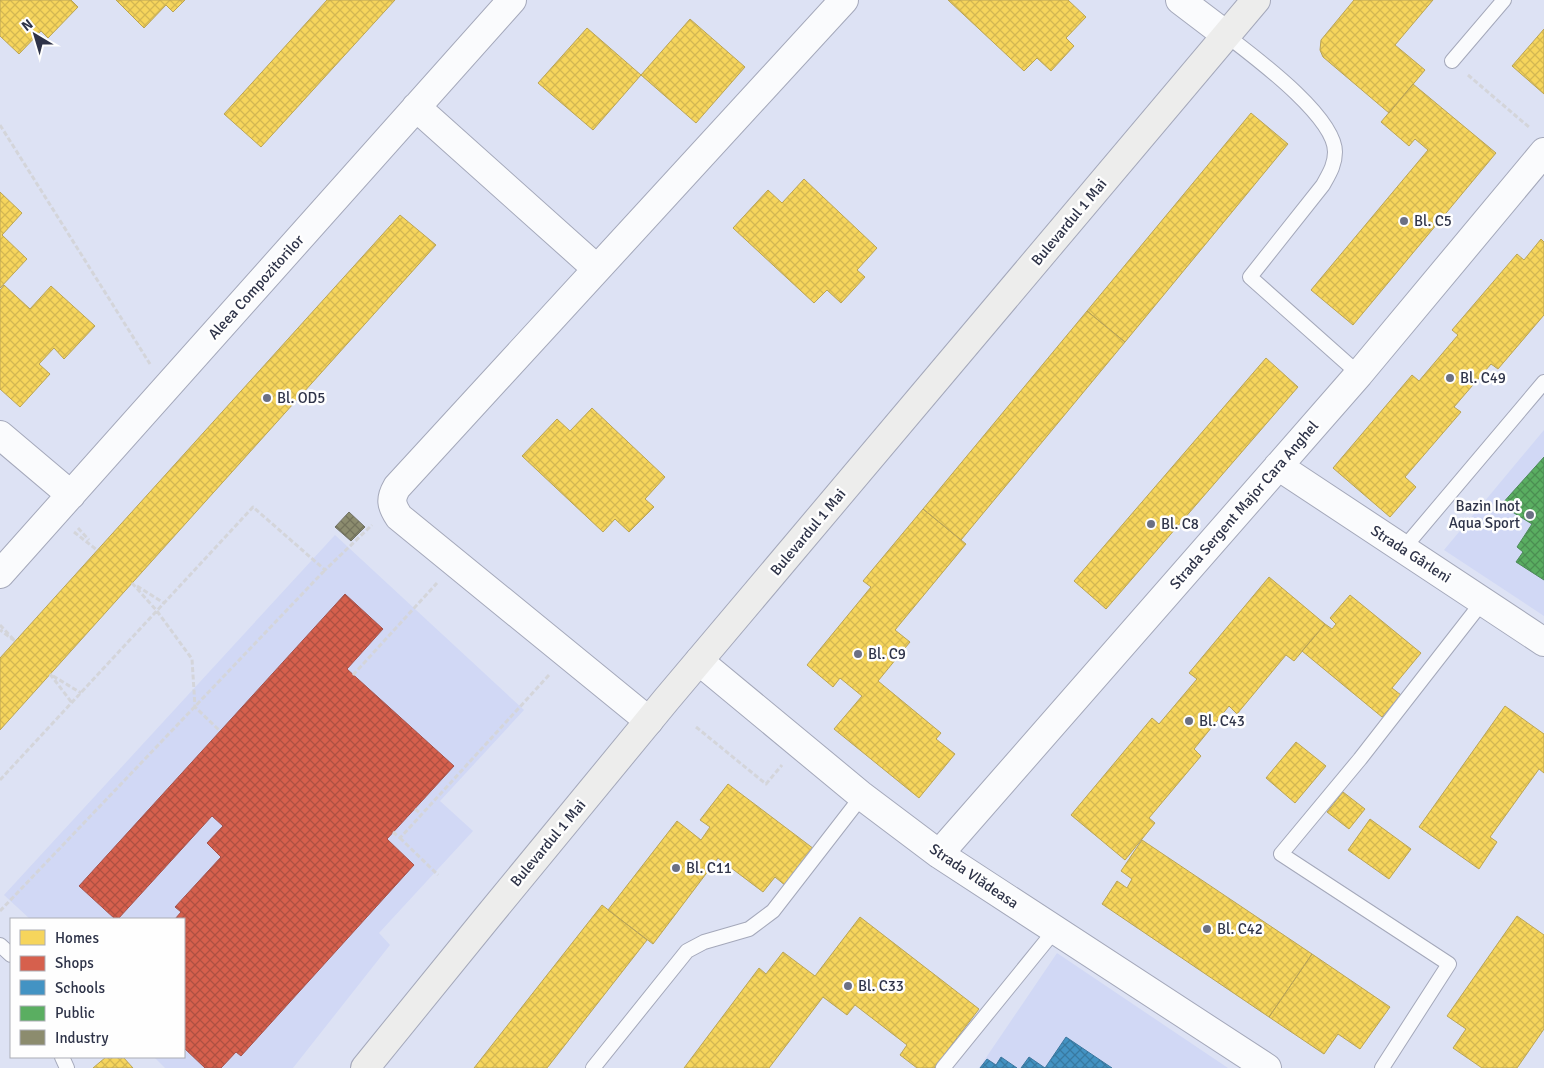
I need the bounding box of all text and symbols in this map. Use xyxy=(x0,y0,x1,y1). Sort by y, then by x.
north arrow xyxy=(10,10,60,60)
text: N xyxy=(18,15,36,35)
street label: Bulevardul 1 Mai xyxy=(1027,175,1111,269)
place label: Bl. C5 xyxy=(1414,212,1452,230)
marker: Bl. C5 xyxy=(1398,215,1410,227)
street label: Aleea Compozitorilor xyxy=(204,231,308,343)
place label: Bl. C49 xyxy=(1460,369,1506,387)
marker: Bl. C49 xyxy=(1444,372,1456,384)
place label: Bl. OD5 xyxy=(277,389,325,407)
marker: Bl. OD5 xyxy=(261,392,273,404)
street label: Strada Sergent Major Cara Anghel xyxy=(1166,417,1322,593)
street label: Bulevardul 1 Mai xyxy=(766,485,850,579)
place label: Bazin Inot Aqua Sport xyxy=(1449,497,1520,532)
marker: Bazin Inot Aqua Sport xyxy=(1524,509,1536,521)
place label: Bl. C8 xyxy=(1161,515,1199,533)
marker: Bl. C8 xyxy=(1145,518,1157,530)
street label: Strada Gârleni xyxy=(1367,521,1455,587)
place label: Bl. C9 xyxy=(868,645,906,663)
marker: Bl. C9 xyxy=(852,648,864,660)
place label: Bl. C43 xyxy=(1199,712,1245,730)
marker: Bl. C43 xyxy=(1183,715,1195,727)
street label: Bulevardul 1 Mai xyxy=(506,796,590,890)
street label: Strada Vlădeasa xyxy=(926,840,1022,912)
place label: Bl. C11 xyxy=(686,859,732,877)
marker: Bl. C11 xyxy=(670,862,682,874)
legend xyxy=(10,918,185,1058)
place label: Bl. C42 xyxy=(1217,920,1263,938)
marker: Bl. C42 xyxy=(1201,923,1213,935)
text: Homes xyxy=(55,929,99,947)
text: Shops xyxy=(55,954,94,972)
place label: Bl. C33 xyxy=(858,977,904,995)
text: Schools xyxy=(55,979,106,997)
marker: Bl. C33 xyxy=(842,980,854,992)
text: Public xyxy=(55,1004,95,1022)
text: Industry xyxy=(55,1029,108,1047)

